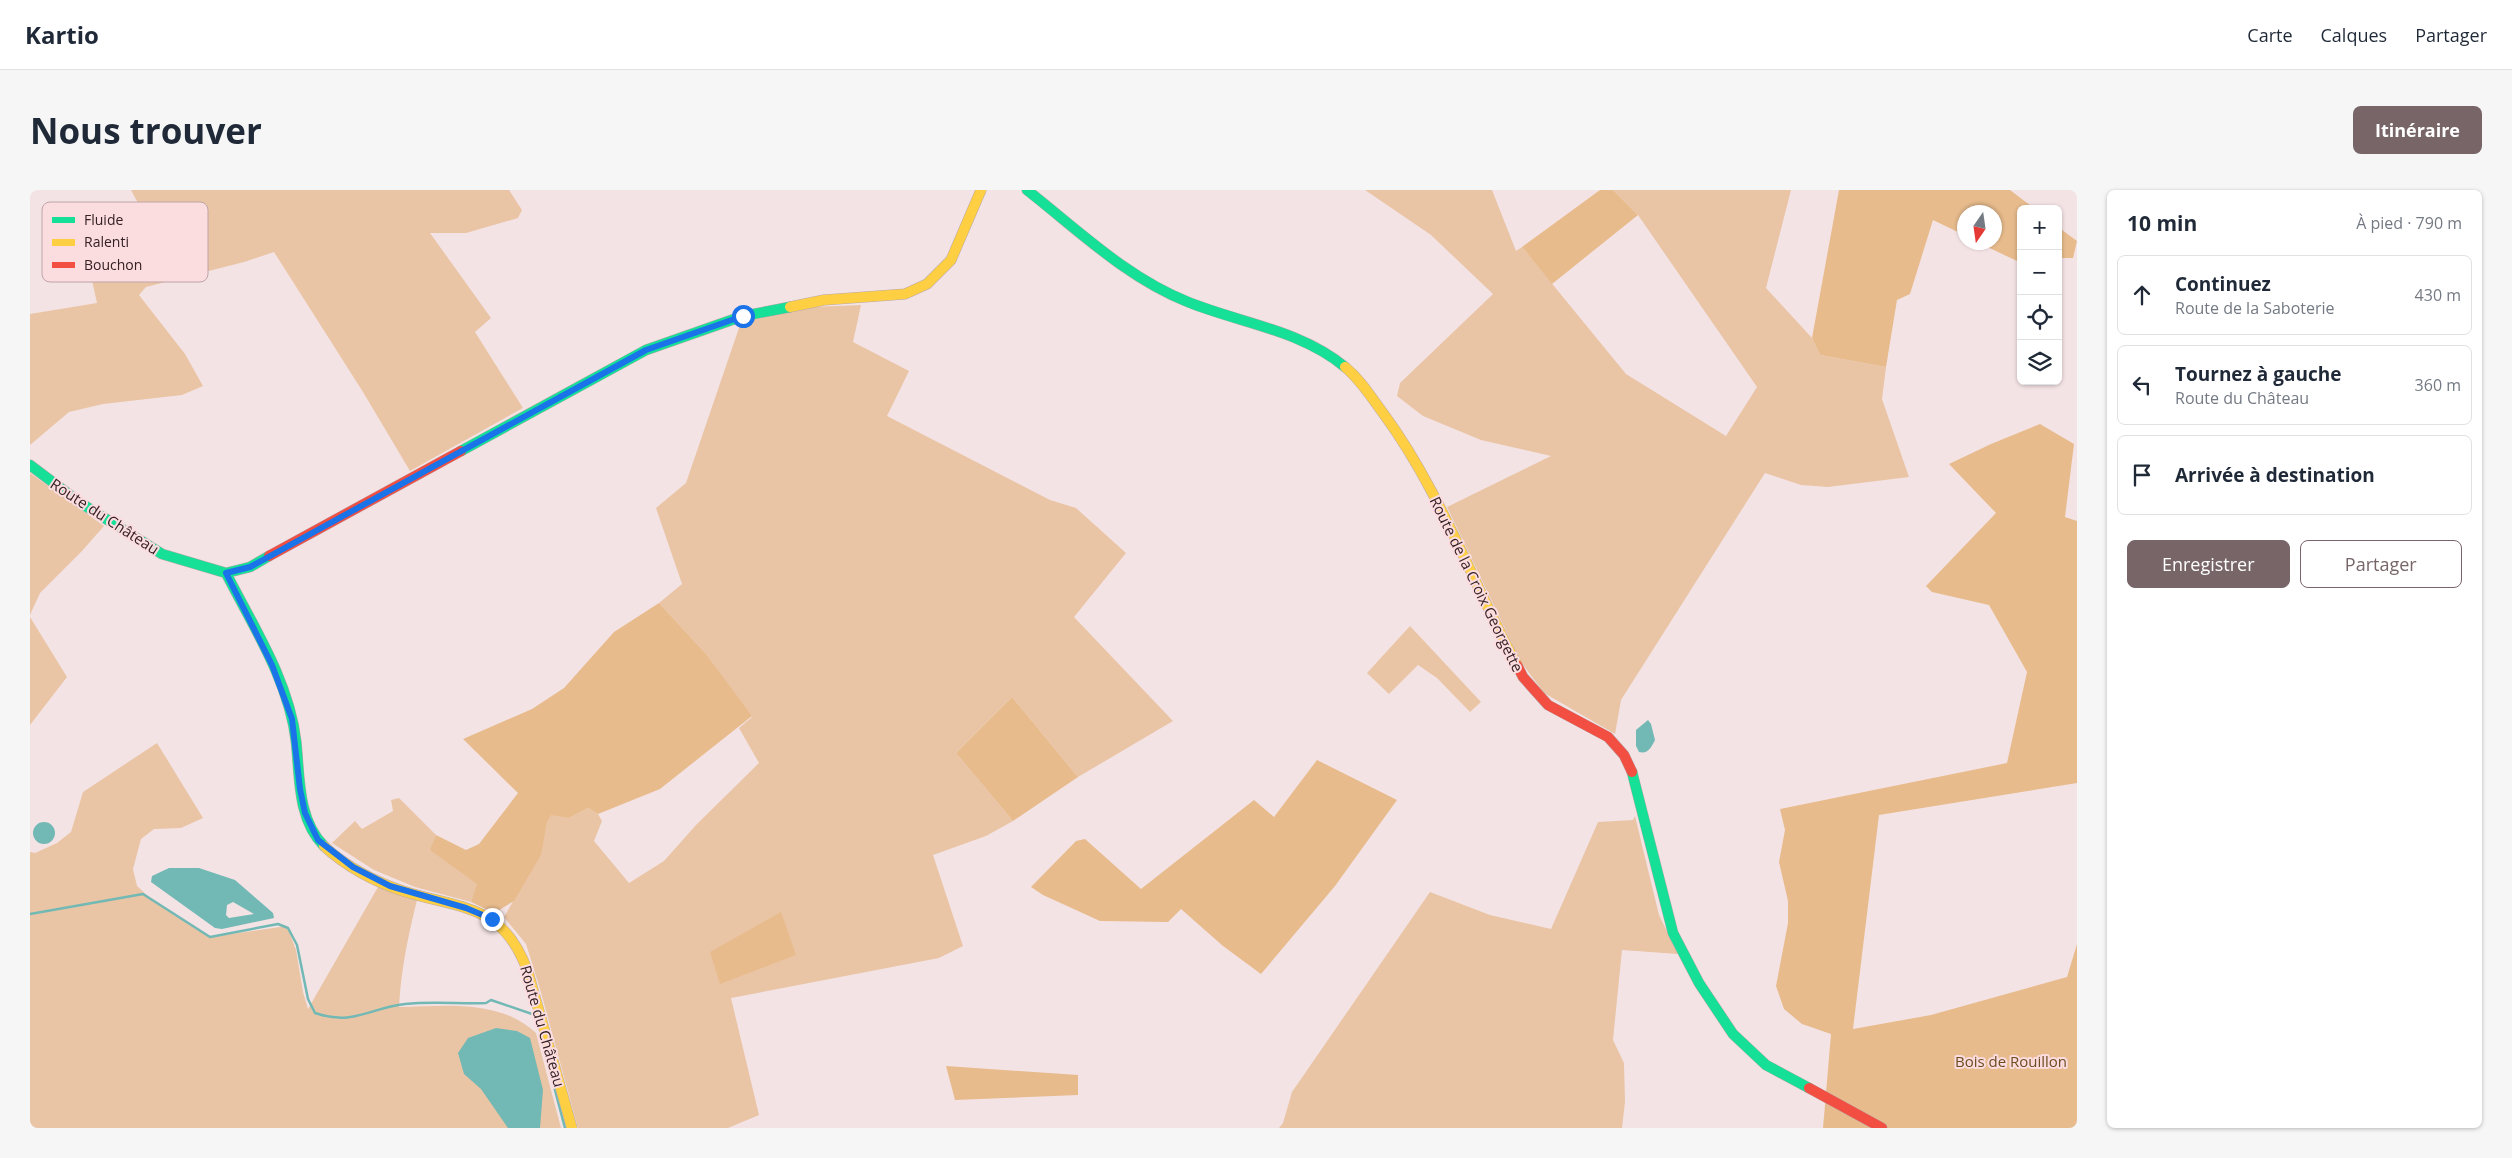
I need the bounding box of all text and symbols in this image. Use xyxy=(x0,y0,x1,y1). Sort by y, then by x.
text: Kartio xyxy=(25,18,99,51)
text: Carte xyxy=(2247,23,2293,47)
text: Calques xyxy=(2321,23,2387,47)
text: Partager xyxy=(2415,23,2487,47)
button: Itinéraire xyxy=(2353,106,2482,154)
text: Nous trouver xyxy=(30,107,262,154)
legend xyxy=(42,202,208,282)
north arrow xyxy=(1957,205,2002,250)
map controls xyxy=(2017,205,2062,385)
button: + xyxy=(2017,205,2062,250)
text: 10 min xyxy=(2127,209,2197,237)
text: Fluide xyxy=(84,210,123,229)
text: À pied · 790 m xyxy=(2356,212,2462,234)
text: Ralenti xyxy=(84,232,129,251)
button: − xyxy=(2017,250,2062,295)
text: Bouchon xyxy=(84,255,142,274)
text: Continuez xyxy=(2175,271,2271,297)
icon: ahead xyxy=(2128,281,2156,309)
text: 430 m xyxy=(2415,284,2461,306)
button: locate xyxy=(2017,295,2062,340)
text: Route de la Saboterie xyxy=(2175,297,2335,319)
route start xyxy=(732,305,755,328)
button: layers xyxy=(2017,340,2062,385)
text: Tournez à gauche xyxy=(2175,361,2341,387)
icon: left xyxy=(2128,371,2156,399)
text: 360 m xyxy=(2415,374,2461,396)
text: Route du Château xyxy=(2175,387,2309,409)
icon: arrive xyxy=(2128,461,2156,489)
text: Arrivée à destination xyxy=(2175,462,2375,488)
street label: Route du Château xyxy=(47,473,163,559)
street label: Route de la Croix Georgette xyxy=(1426,493,1528,675)
button: Enregistrer xyxy=(2127,540,2290,588)
button: Partager xyxy=(2300,540,2462,588)
route end xyxy=(481,908,504,931)
street label: Route du Château xyxy=(516,963,570,1089)
park label: Bois de Rouillon xyxy=(1955,1051,2067,1071)

